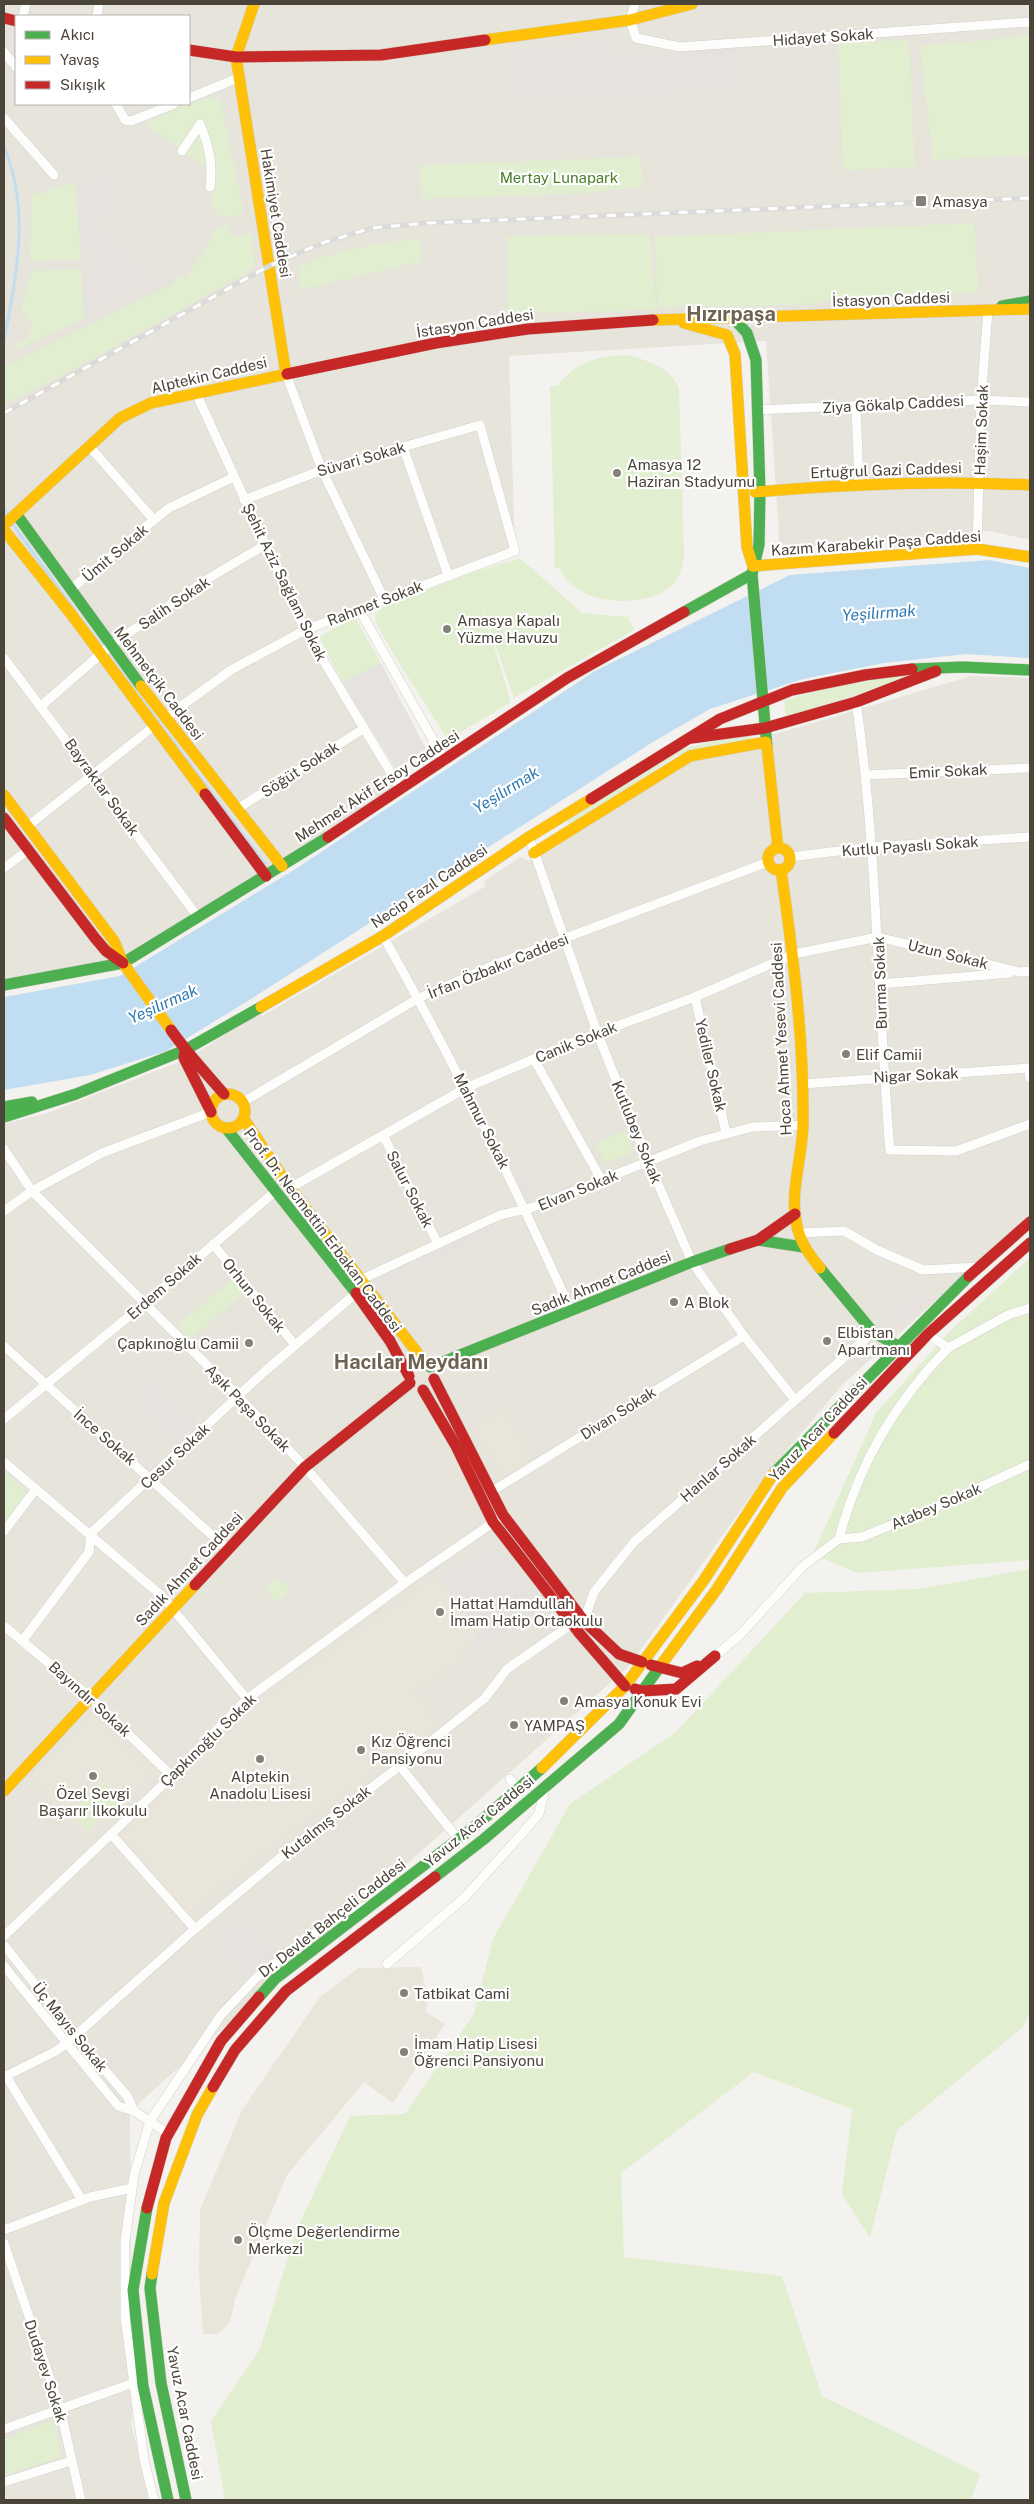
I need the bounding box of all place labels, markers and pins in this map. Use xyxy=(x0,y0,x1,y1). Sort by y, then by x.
place label: Amasya xyxy=(932,193,988,210)
marker: Amasya xyxy=(914,194,928,208)
place label: Amasya 12 Haziran Stadyumu xyxy=(627,456,755,490)
marker: Amasya 12 Haziran Stadyumu xyxy=(611,467,623,479)
place label: Amasya Kapalı Yüzme Havuzu xyxy=(457,612,560,646)
marker: Amasya Kapalı Yüzme Havuzu xyxy=(441,623,453,635)
place label: Elif Camii xyxy=(856,1046,922,1063)
marker: Elif Camii xyxy=(840,1048,852,1060)
place label: A Blok xyxy=(684,1294,729,1311)
marker: A Blok xyxy=(668,1296,680,1308)
place label: Elbistan Apartmanı xyxy=(837,1324,910,1358)
place label: Çapkınoğlu Camii xyxy=(117,1335,239,1352)
marker: Elbistan Apartmanı xyxy=(821,1335,833,1347)
marker: Çapkınoğlu Camii xyxy=(243,1337,255,1349)
place label: Hattat Hamdullah İmam Hatip Ortaokulu xyxy=(450,1595,603,1629)
marker: Hattat Hamdullah İmam Hatip Ortaokulu xyxy=(434,1606,446,1618)
place label: Amasya Konuk Evi xyxy=(574,1693,701,1710)
marker: Amasya Konuk Evi xyxy=(558,1695,570,1707)
place label: YAMPAŞ xyxy=(524,1717,585,1734)
marker: YAMPAŞ xyxy=(508,1719,520,1731)
place label: Kız Öğrenci Pansiyonu xyxy=(371,1732,451,1767)
marker: Kız Öğrenci Pansiyonu xyxy=(355,1744,367,1756)
marker: Alptekin Anadolu Lisesi xyxy=(254,1753,266,1765)
place label: Alptekin Anadolu Lisesi xyxy=(209,1768,311,1802)
marker: Özel Sevgi Başarır İlkokulu xyxy=(87,1770,99,1782)
place label: Özel Sevgi Başarır İlkokulu xyxy=(39,1784,147,1819)
place label: Tatbikat Cami xyxy=(414,1985,509,2002)
marker: Tatbikat Cami xyxy=(398,1987,410,1999)
place label: İmam Hatip Lisesi Öğrenci Pansiyonu xyxy=(414,2034,544,2069)
marker: İmam Hatip Lisesi Öğrenci Pansiyonu xyxy=(398,2046,410,2058)
place label: Ölçme Değerlendirme Merkezi xyxy=(248,2222,400,2257)
marker: Ölçme Değerlendirme Merkezi xyxy=(232,2234,244,2246)

